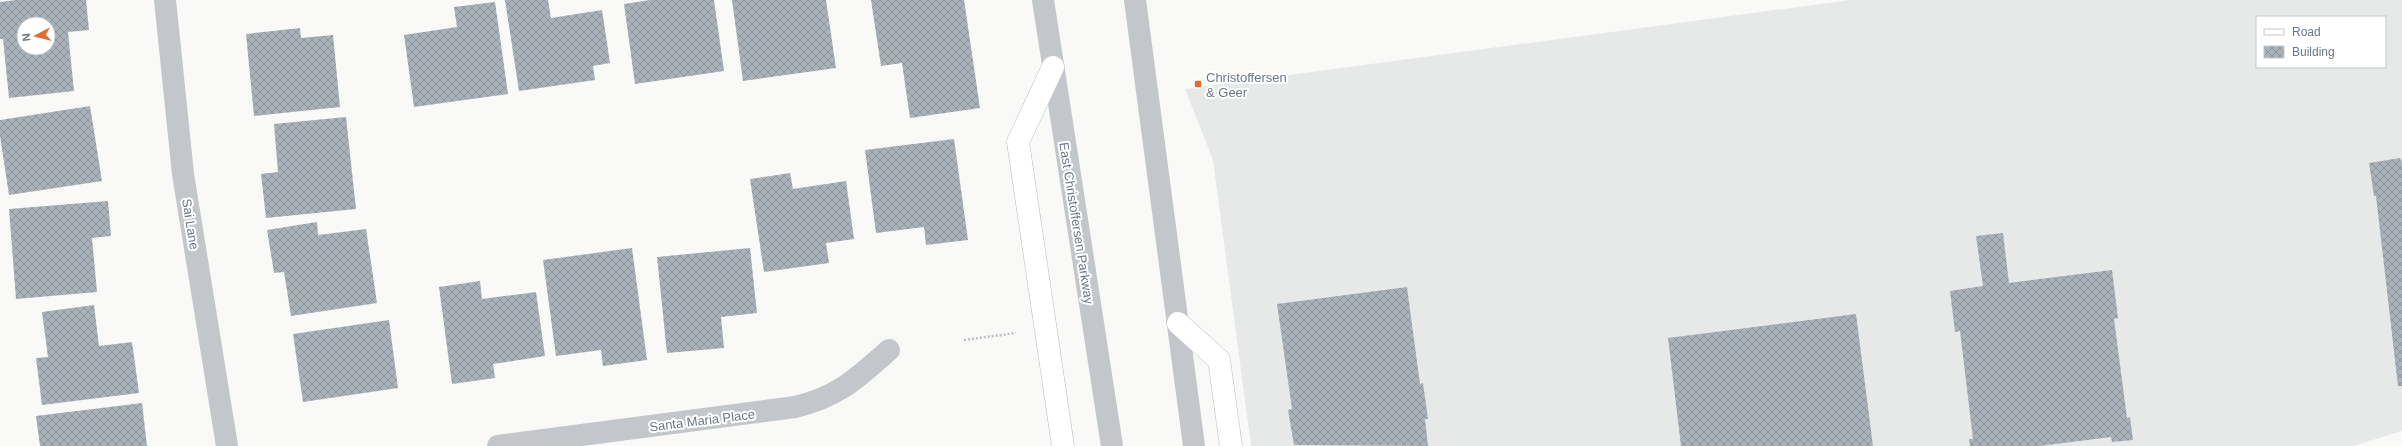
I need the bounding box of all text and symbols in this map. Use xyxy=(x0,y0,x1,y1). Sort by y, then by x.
north arrow xyxy=(16,16,56,56)
legend xyxy=(2256,16,2386,68)
text: Road xyxy=(2292,25,2321,39)
text: N xyxy=(20,32,33,42)
text: Building xyxy=(2292,45,2335,59)
place label: Christoffersen & Geer xyxy=(1206,70,1287,100)
marker: Christoffersen & Geer xyxy=(1193,79,1203,89)
street label: East Christoffersen Parkway xyxy=(1056,141,1097,306)
street label: Sai Lane xyxy=(179,198,202,251)
street label: Santa Maria Place xyxy=(648,407,756,434)

